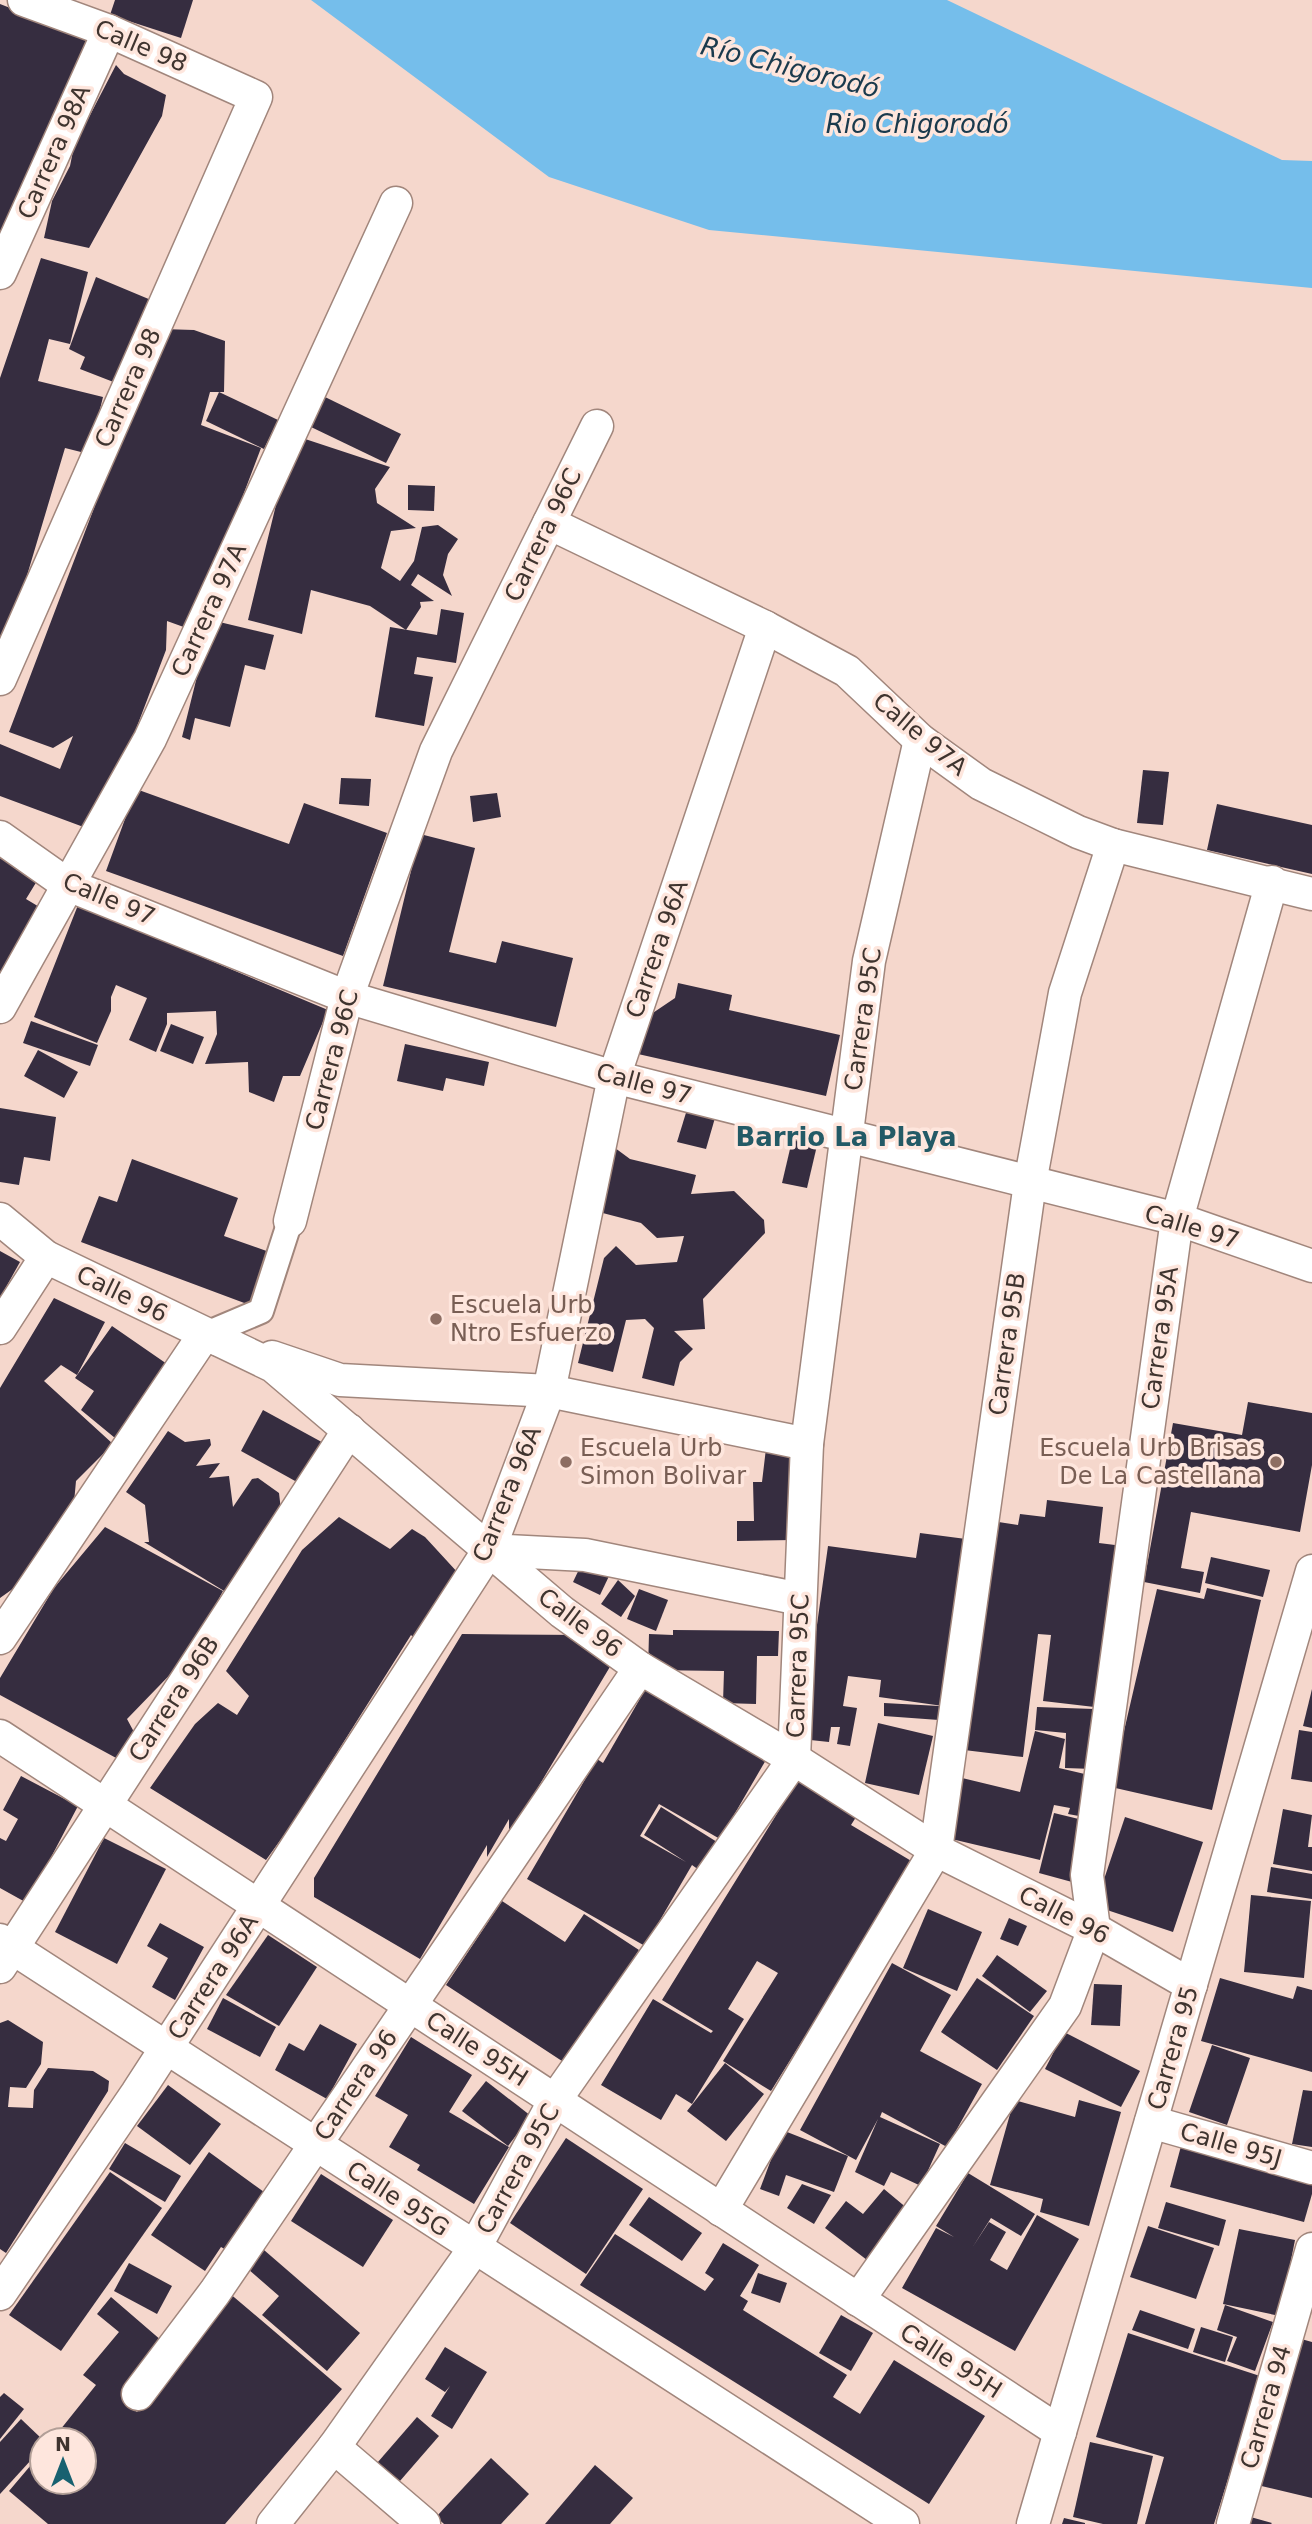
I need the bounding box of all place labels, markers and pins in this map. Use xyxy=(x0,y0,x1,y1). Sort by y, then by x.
place label: Escuela Urb Ntro Esfuerzo xyxy=(450,1291,612,1347)
marker: Escuela Urb Ntro Esfuerzo xyxy=(428,1311,444,1327)
place label: Escuela Urb Simon Bolivar xyxy=(580,1434,746,1490)
place label: Escuela Urb Brisas De La Castellana xyxy=(1039,1434,1262,1490)
marker: Escuela Urb Simon Bolivar xyxy=(558,1454,574,1470)
marker: Escuela Urb Brisas De La Castellana xyxy=(1268,1454,1284,1470)

